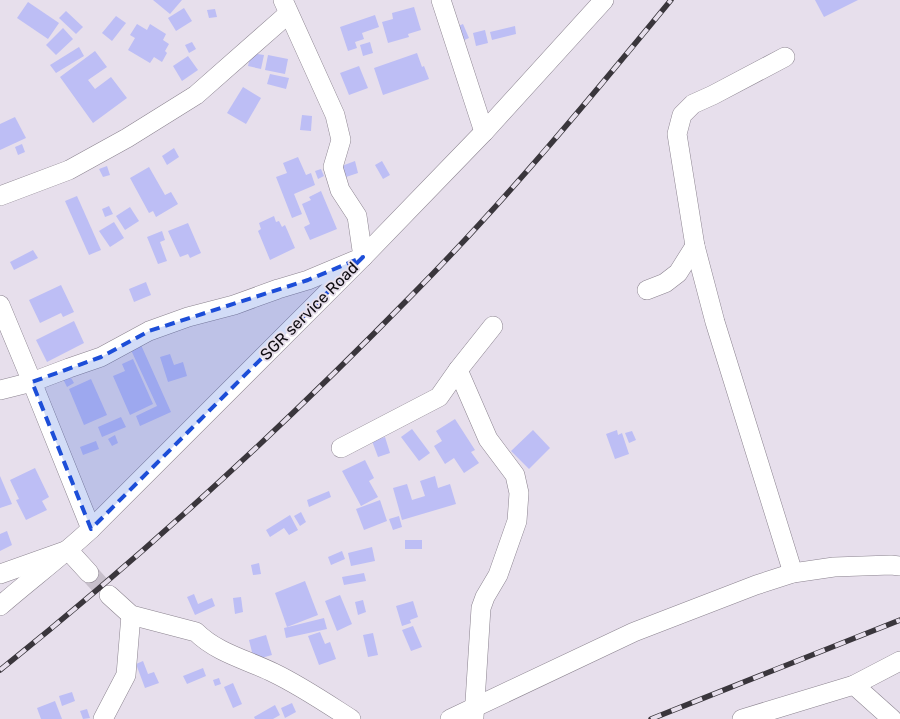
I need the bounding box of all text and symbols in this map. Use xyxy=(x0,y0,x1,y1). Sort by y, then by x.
street label: SGR service Road xyxy=(256,258,362,364)

